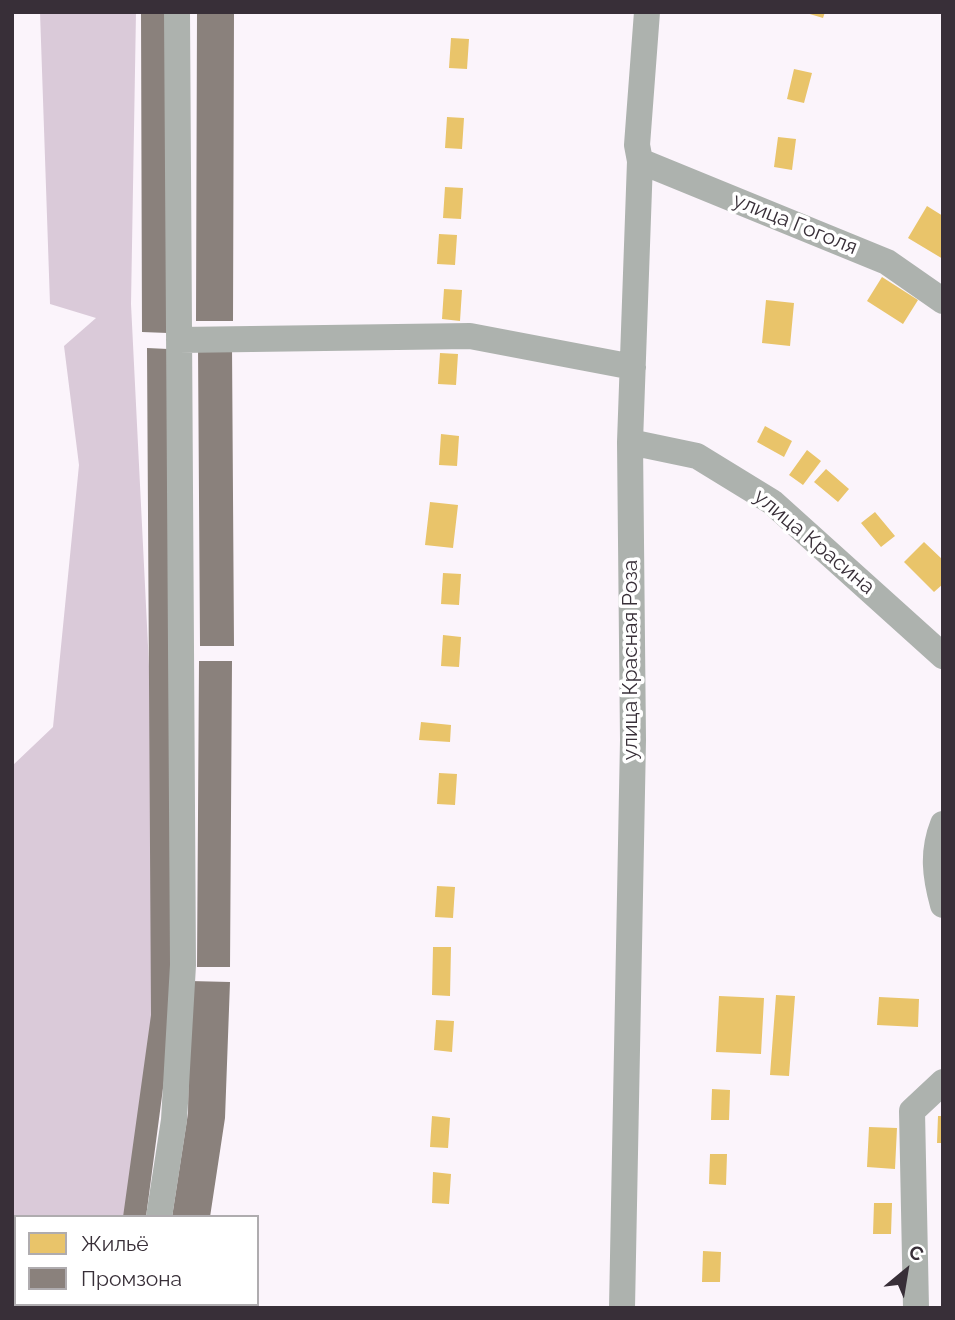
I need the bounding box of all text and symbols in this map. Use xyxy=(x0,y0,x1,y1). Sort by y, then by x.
street label: улица Гоголя xyxy=(729,188,861,260)
street label: улица Красина xyxy=(748,484,880,600)
street label: улица Красная Роза xyxy=(618,560,644,760)
legend xyxy=(14,1215,259,1306)
text: Жильё xyxy=(81,1231,149,1256)
north arrow xyxy=(871,1236,941,1306)
text: С xyxy=(905,1240,928,1266)
text: Промзона xyxy=(81,1266,182,1291)

